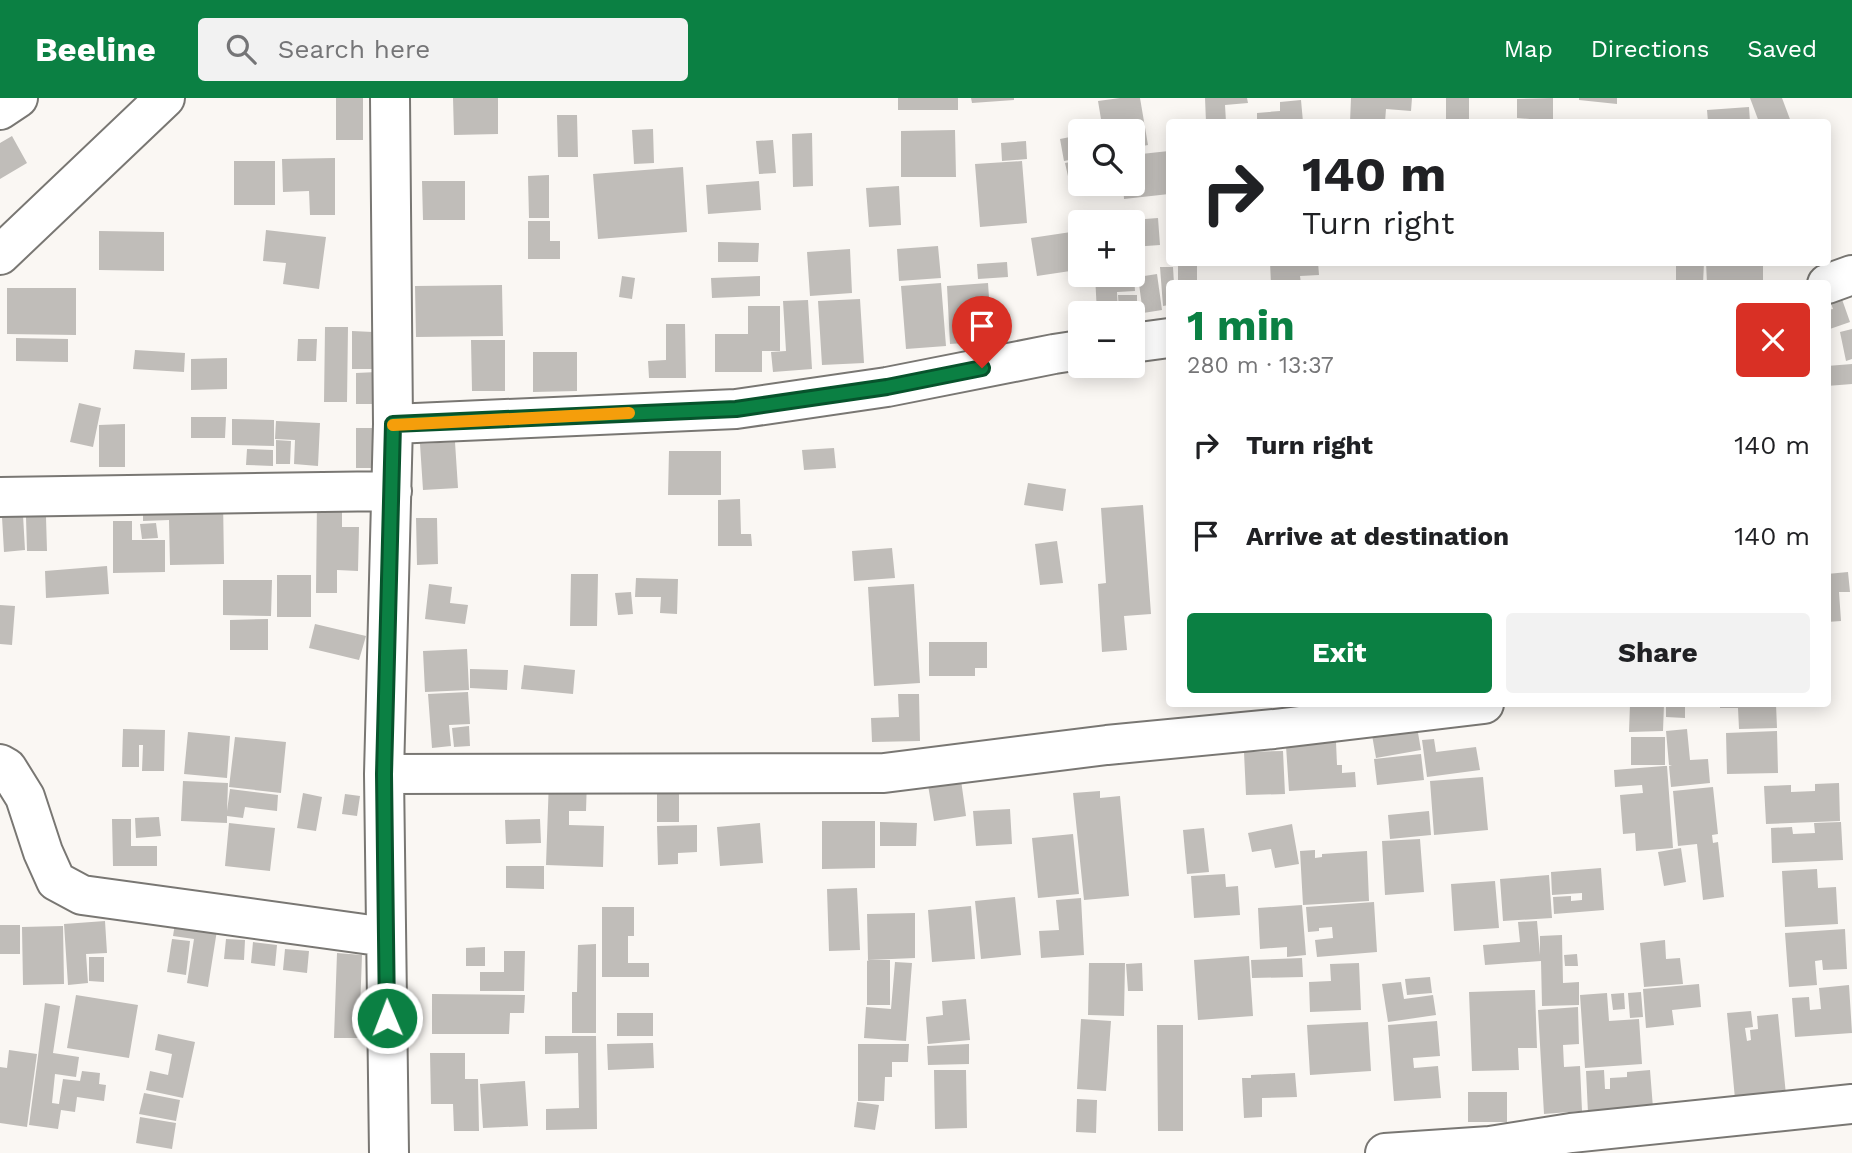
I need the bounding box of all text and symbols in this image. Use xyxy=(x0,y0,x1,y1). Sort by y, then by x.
search box xyxy=(198,18,688,81)
text: Beeline xyxy=(35,30,156,69)
icon: search xyxy=(222,30,260,68)
text: Search here xyxy=(278,34,430,64)
text: Map xyxy=(1504,35,1553,63)
text: Directions xyxy=(1591,35,1709,63)
text: Saved xyxy=(1747,35,1817,63)
map controls xyxy=(1068,119,1145,378)
button: search xyxy=(1068,119,1145,196)
text: 140 m xyxy=(1302,145,1446,203)
icon: right xyxy=(1187,147,1278,238)
text: Turn right xyxy=(1302,204,1454,242)
button: + xyxy=(1068,210,1145,287)
pin xyxy=(952,296,1012,368)
button: − xyxy=(1068,301,1145,378)
text: 1 min xyxy=(1187,301,1295,350)
button: close xyxy=(1736,303,1810,377)
icon: arrive xyxy=(963,307,1001,345)
text: 280 m · 13:37 xyxy=(1187,352,1334,379)
icon: right xyxy=(1187,426,1225,464)
text: Turn right xyxy=(1246,430,1373,460)
text: 140 m xyxy=(1734,430,1810,460)
icon: arrive xyxy=(1187,517,1225,555)
text: Arrive at destination xyxy=(1246,521,1509,551)
text: 140 m xyxy=(1734,521,1810,551)
button: Exit xyxy=(1187,613,1492,693)
button: Share xyxy=(1506,613,1810,693)
position arrow xyxy=(350,981,424,1055)

